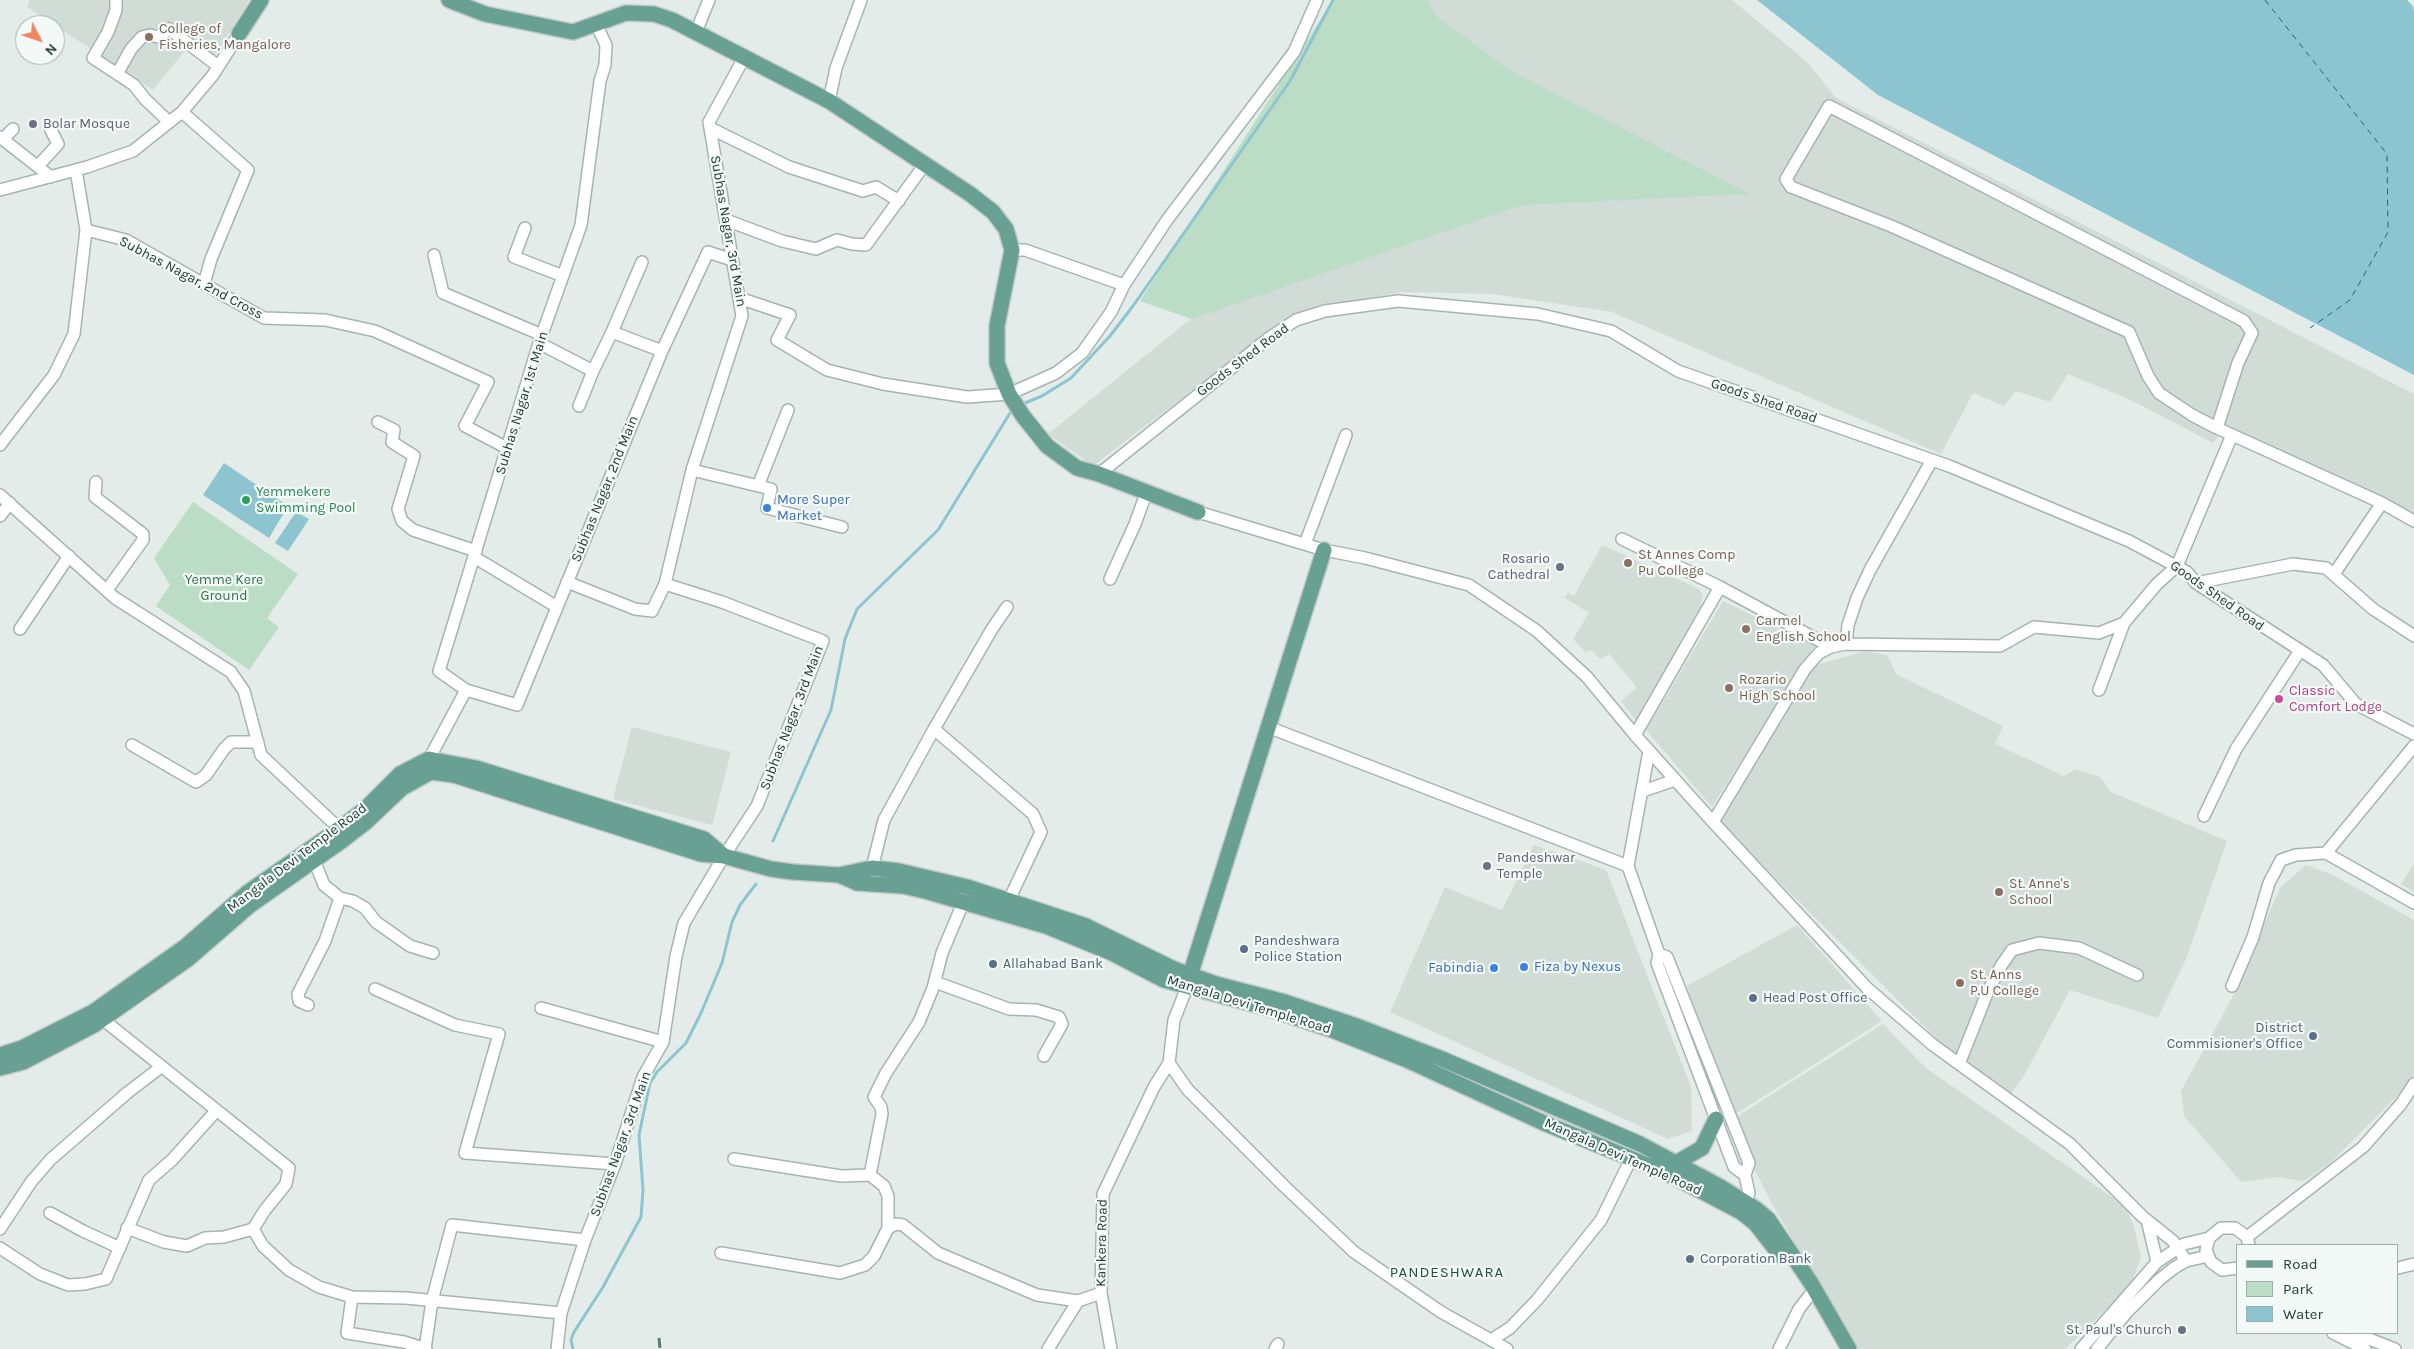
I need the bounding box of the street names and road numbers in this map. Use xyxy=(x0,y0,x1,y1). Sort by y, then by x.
street label: Subhas Nagar, 3rd Main xyxy=(706,154,750,308)
street label: Subhas Nagar, 2nd Cross xyxy=(116,233,266,323)
street label: Goods Shed Road xyxy=(1194,320,1292,400)
street label: Subhas Nagar, 1st Main xyxy=(492,329,552,477)
street label: Goods Shed Road xyxy=(1709,375,1819,427)
street label: Subhas Nagar, 2nd Main xyxy=(568,413,642,565)
street label: Goods Shed Road xyxy=(2167,557,2267,635)
street label: Subhas Nagar, 3rd Main xyxy=(757,643,827,793)
street label: Mangala Devi Temple Road xyxy=(224,800,370,916)
street label: Mangala Devi Temple Road xyxy=(1165,972,1333,1038)
street label: Subhas Nagar, 3rd Main xyxy=(587,1069,655,1219)
street label: Mangala Devi Temple Road xyxy=(1542,1115,1704,1199)
street label: Kankera Road xyxy=(1093,1199,1111,1287)

